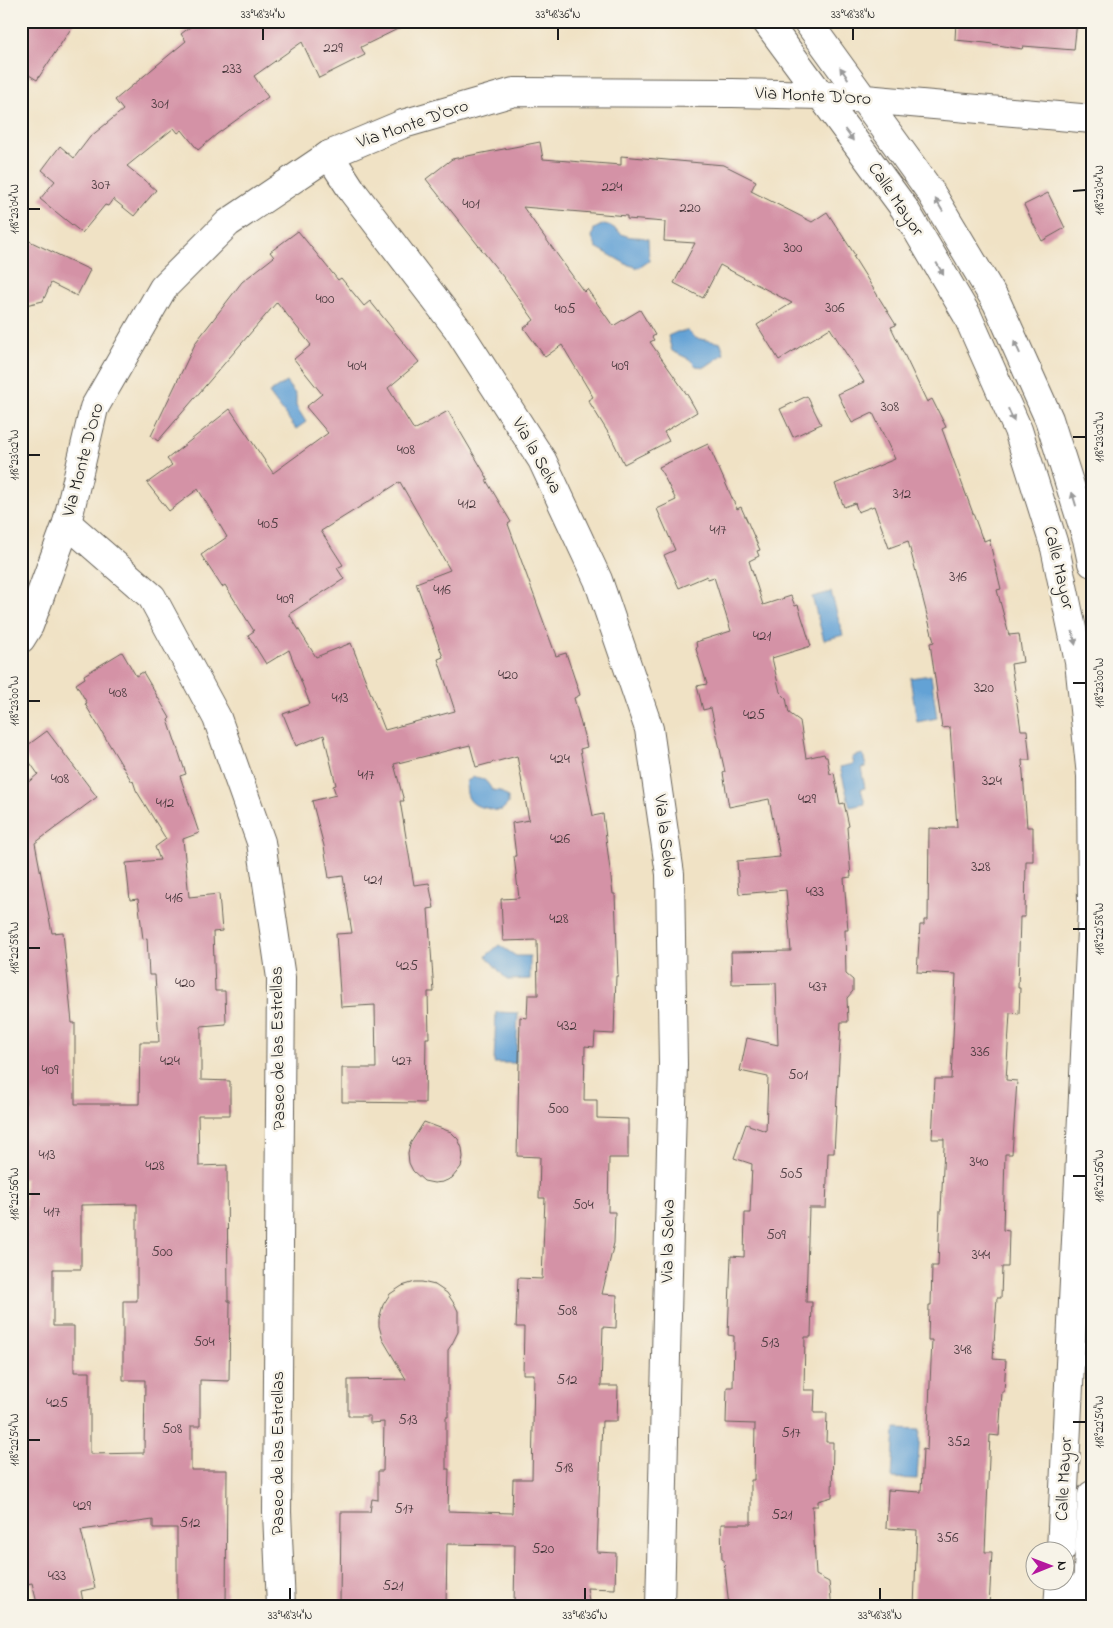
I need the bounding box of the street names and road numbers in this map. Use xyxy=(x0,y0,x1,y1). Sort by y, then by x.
street label: Via Monte D'Oro xyxy=(753,81,872,113)
street label: Via Monte D'Oro xyxy=(353,94,472,157)
street label: Calle Mayor xyxy=(861,158,930,243)
street label: Via Monte D'Oro xyxy=(56,400,112,521)
street label: Via la Selva xyxy=(504,412,568,499)
street label: Calle Mayor xyxy=(1036,524,1080,612)
street label: Via la Selva xyxy=(646,792,682,879)
street label: Paseo de las Estrellas xyxy=(265,966,293,1130)
street label: Via la Selva xyxy=(655,1199,683,1284)
street label: Paseo de las Estrellas xyxy=(266,1371,292,1535)
street label: Calle Mayor xyxy=(1050,1436,1080,1522)

